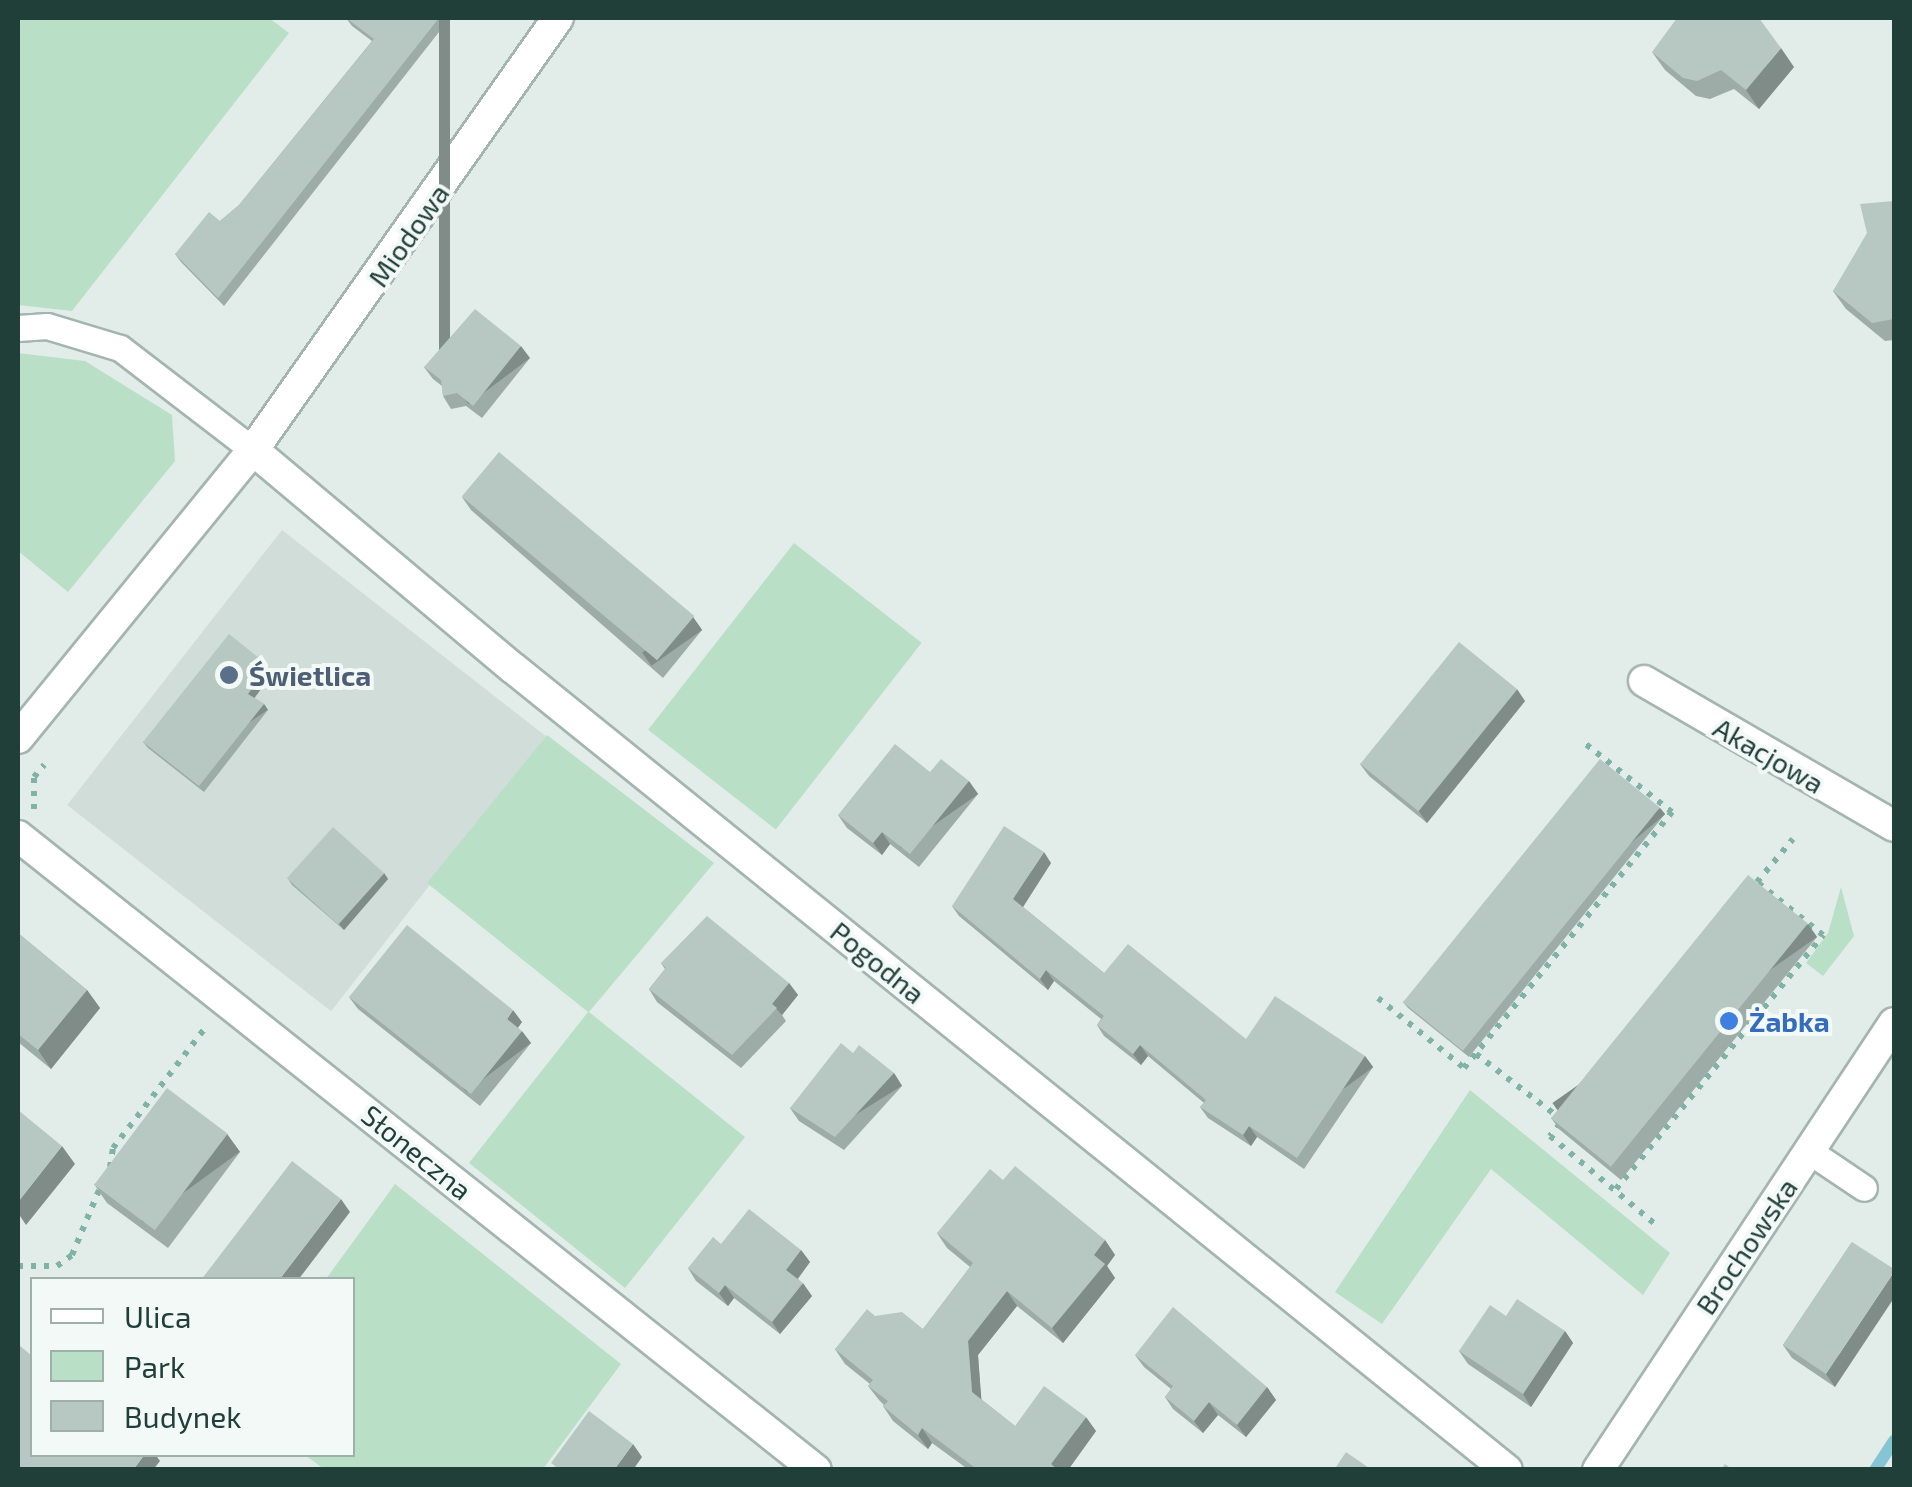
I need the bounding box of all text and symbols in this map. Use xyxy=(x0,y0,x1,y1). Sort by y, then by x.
street label: Miodowa xyxy=(361,177,455,293)
place label: Świetlica xyxy=(249,658,371,692)
marker: Świetlica xyxy=(218,664,240,686)
street label: Akacjowa xyxy=(1708,710,1830,800)
street label: Pogodna xyxy=(824,914,932,1010)
place label: Żabka xyxy=(1749,1004,1830,1038)
marker: Żabka xyxy=(1718,1010,1740,1032)
street label: Słoneczna xyxy=(355,1097,479,1207)
street label: Brochowska xyxy=(1688,1172,1804,1320)
legend xyxy=(30,1277,355,1457)
text: Ulica xyxy=(124,1298,191,1334)
text: Park xyxy=(124,1348,185,1384)
text: Budynek xyxy=(124,1398,242,1434)

